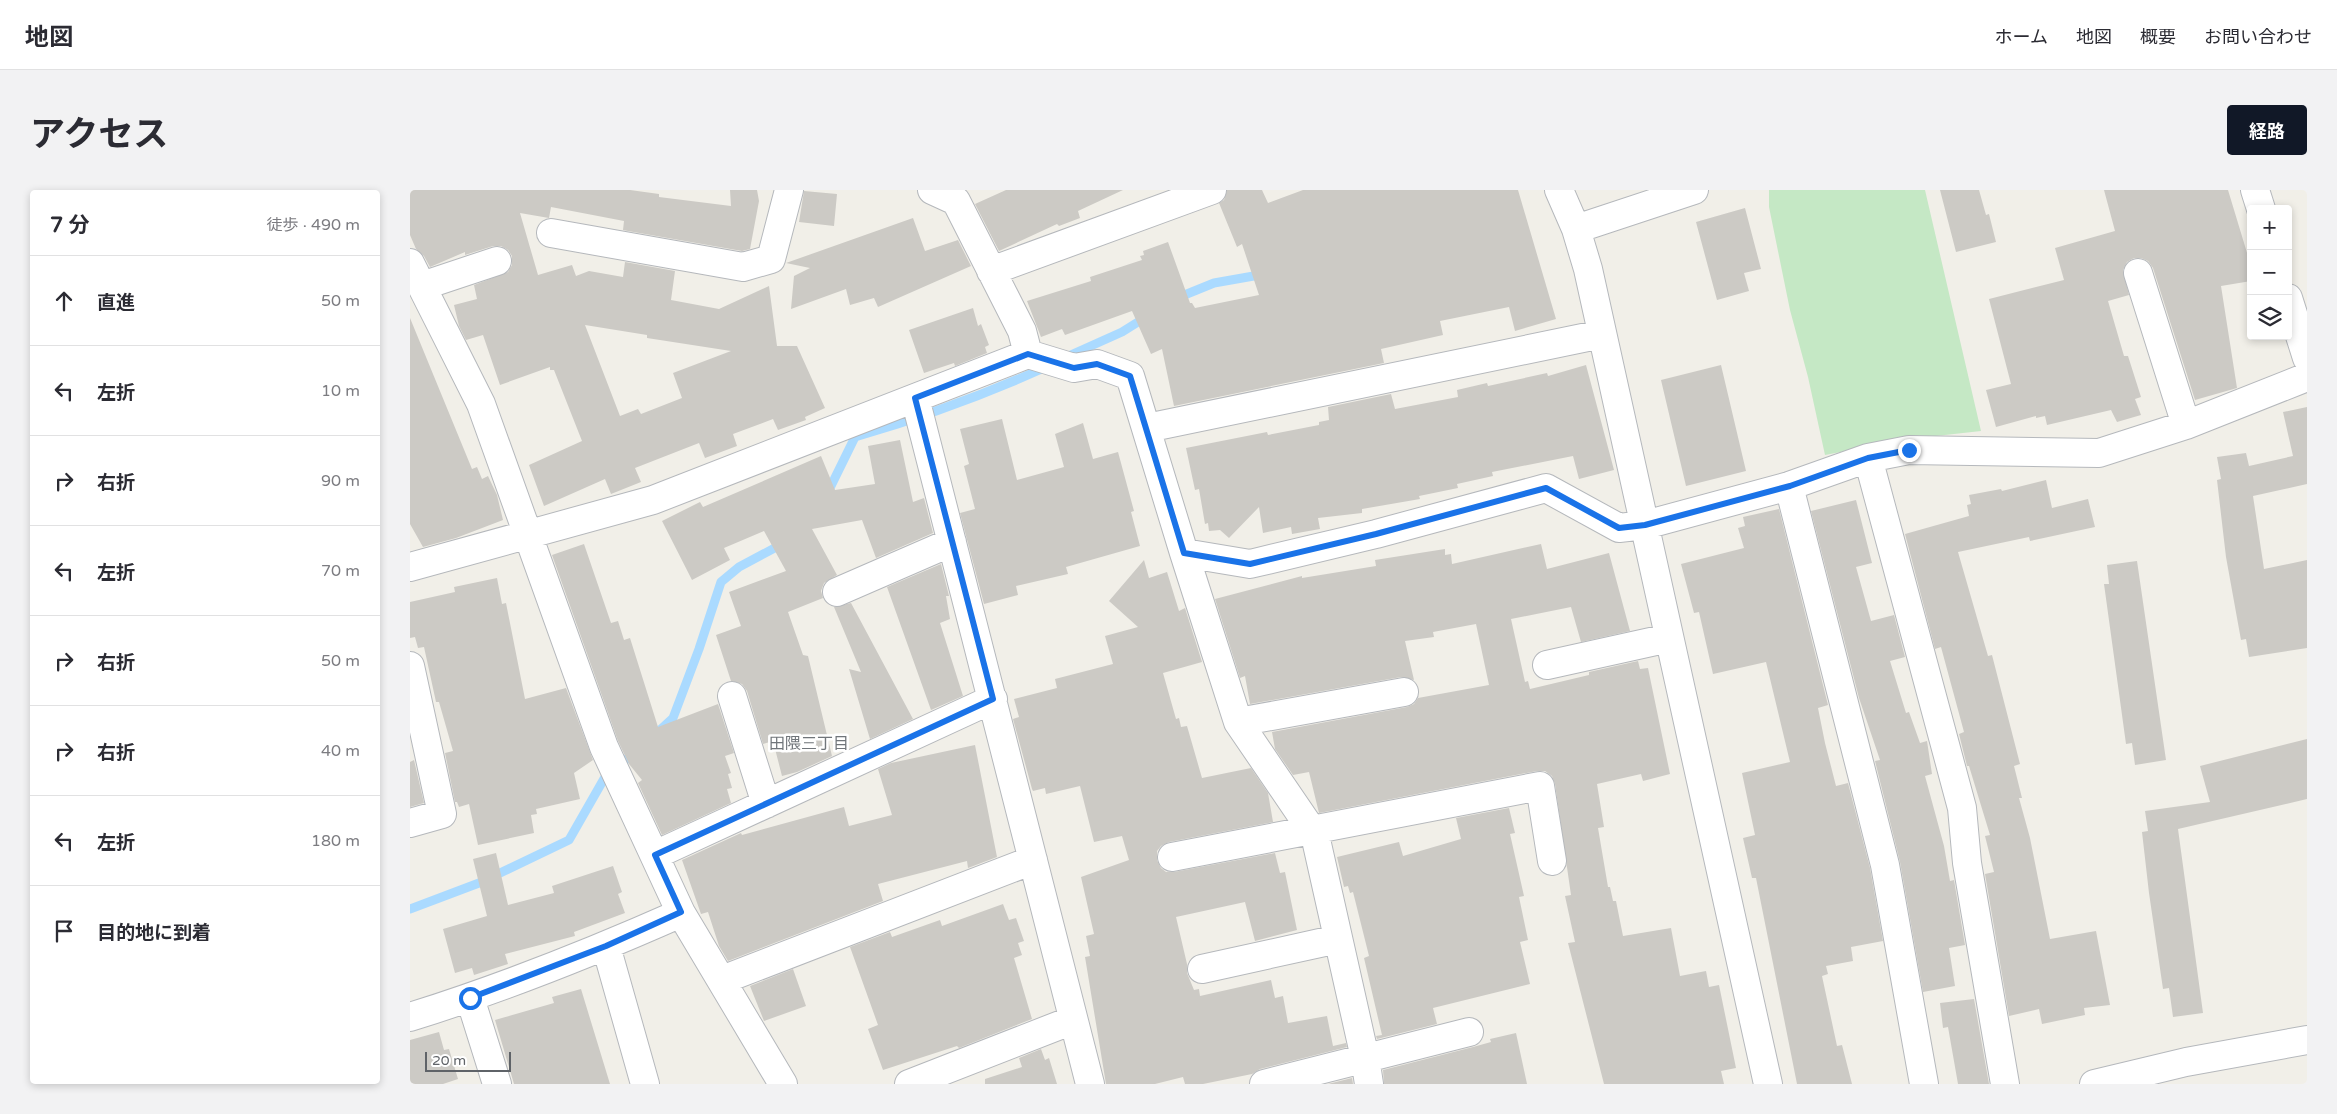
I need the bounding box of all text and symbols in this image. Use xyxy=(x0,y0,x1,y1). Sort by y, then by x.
text: 地図 xyxy=(25,23,73,52)
text: ホーム xyxy=(1995,26,2048,48)
text: 地図 xyxy=(2076,26,2112,48)
text: 概要 xyxy=(2140,26,2176,48)
text: お問い合わせ xyxy=(2204,26,2312,48)
button: 経路 xyxy=(2227,105,2307,155)
text: アクセス xyxy=(30,114,168,156)
map controls xyxy=(2247,205,2292,340)
button: + xyxy=(2247,205,2292,250)
text: 7 分 xyxy=(50,213,90,238)
text: 徒歩 · 490 m xyxy=(267,215,360,235)
button: − xyxy=(2247,250,2292,295)
icon: ahead xyxy=(50,287,78,315)
text: 50 m xyxy=(321,291,360,311)
text: 直進 xyxy=(97,292,135,314)
button: layers xyxy=(2247,295,2292,340)
icon: left xyxy=(50,377,78,405)
text: 10 m xyxy=(321,381,360,401)
text: 左折 xyxy=(97,382,135,404)
route end xyxy=(1898,439,1921,462)
icon: right xyxy=(50,467,78,495)
text: 90 m xyxy=(321,471,360,491)
text: 右折 xyxy=(97,472,135,494)
icon: left xyxy=(50,557,78,585)
text: 70 m xyxy=(321,561,360,581)
text: 左折 xyxy=(97,562,135,584)
icon: right xyxy=(50,647,78,675)
text: 50 m xyxy=(321,651,360,671)
text: 右折 xyxy=(97,652,135,674)
district label: 田隈三丁目 xyxy=(769,734,849,754)
icon: right xyxy=(50,737,78,765)
text: 40 m xyxy=(321,741,360,761)
text: 右折 xyxy=(97,742,135,764)
icon: left xyxy=(50,827,78,855)
text: 180 m xyxy=(311,831,360,851)
text: 左折 xyxy=(97,832,135,854)
icon: arrive xyxy=(50,917,78,945)
text: 目的地に到着 xyxy=(97,922,211,944)
route start xyxy=(459,987,482,1010)
scale bar xyxy=(425,1049,511,1072)
text: 20 m xyxy=(432,1052,466,1069)

